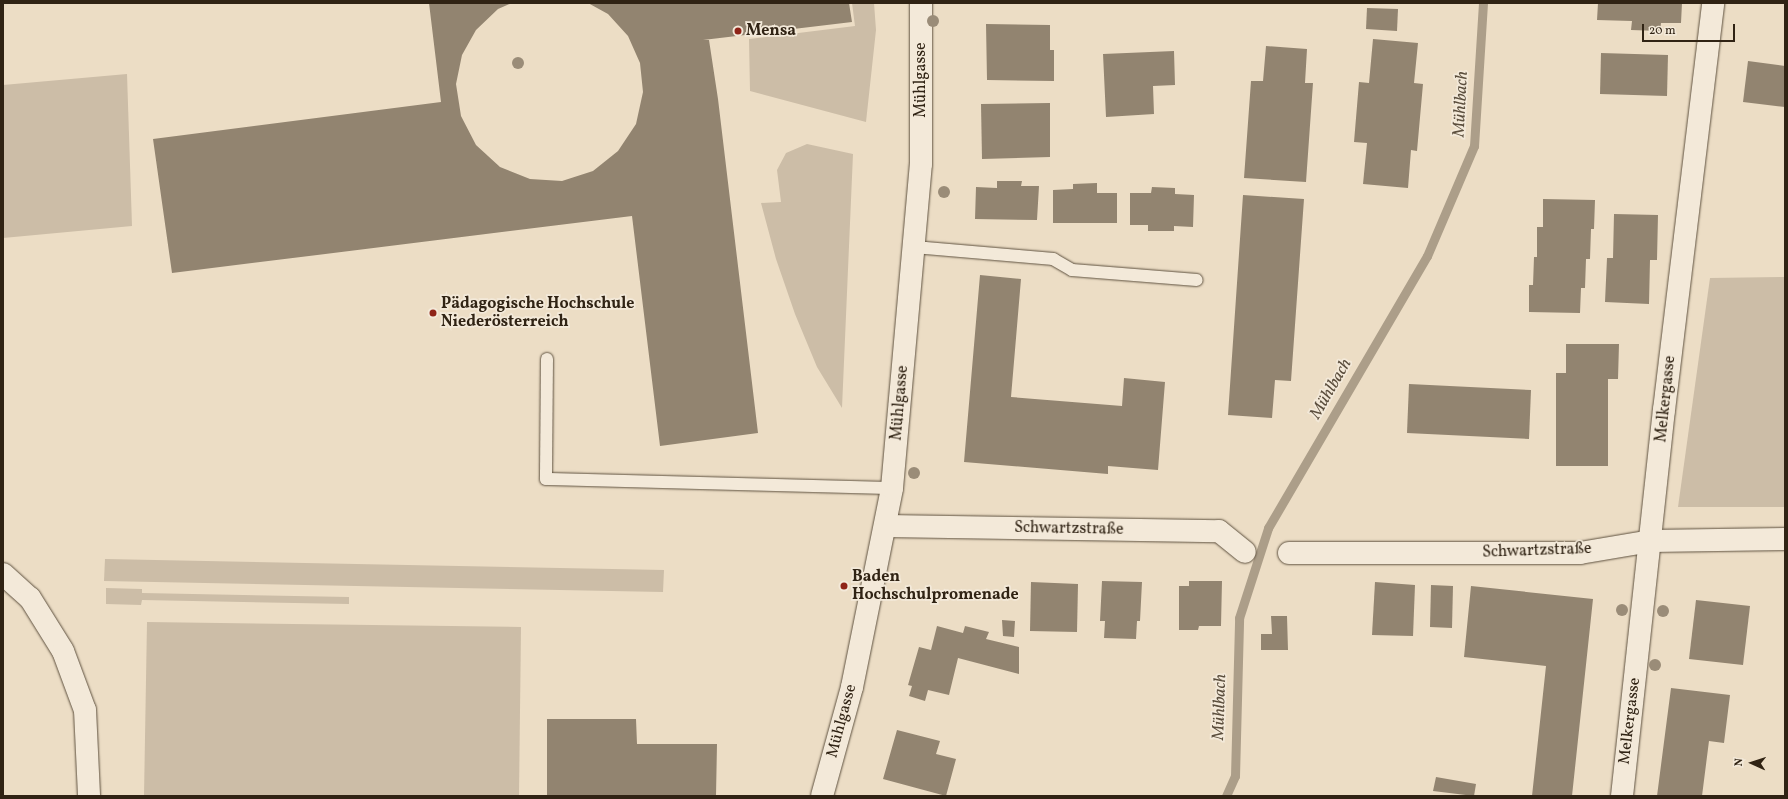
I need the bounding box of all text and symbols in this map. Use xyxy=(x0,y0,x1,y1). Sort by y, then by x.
scale bar xyxy=(1644,16,1737,42)
place label: Mensa xyxy=(746,21,796,41)
text: 20 m xyxy=(1649,23,1676,39)
marker: Mensa xyxy=(733,26,743,36)
street label: Mühlgasse xyxy=(911,42,931,118)
water label: Mühlbach xyxy=(1449,70,1473,138)
place label: Pädagogische Hochschule Niederösterreich xyxy=(441,294,635,332)
marker: Pädagogische Hochschule Niederösterreich xyxy=(428,308,438,318)
water label: Mühlbach xyxy=(1306,355,1356,423)
street label: Melkergasse xyxy=(1652,355,1680,443)
street label: Mühlgasse xyxy=(887,365,913,441)
street label: Schwartzstraße xyxy=(1014,518,1124,540)
street label: Schwartzstraße xyxy=(1482,539,1592,563)
place label: Baden Hochschulpromenade xyxy=(852,567,1019,605)
marker: Baden Hochschulpromenade xyxy=(839,581,849,591)
water label: Mühlbach xyxy=(1209,674,1231,740)
street label: Melkergasse xyxy=(1615,677,1645,765)
street label: Mühlgasse xyxy=(823,682,861,760)
north arrow xyxy=(1732,743,1772,783)
text: N xyxy=(1732,758,1747,767)

